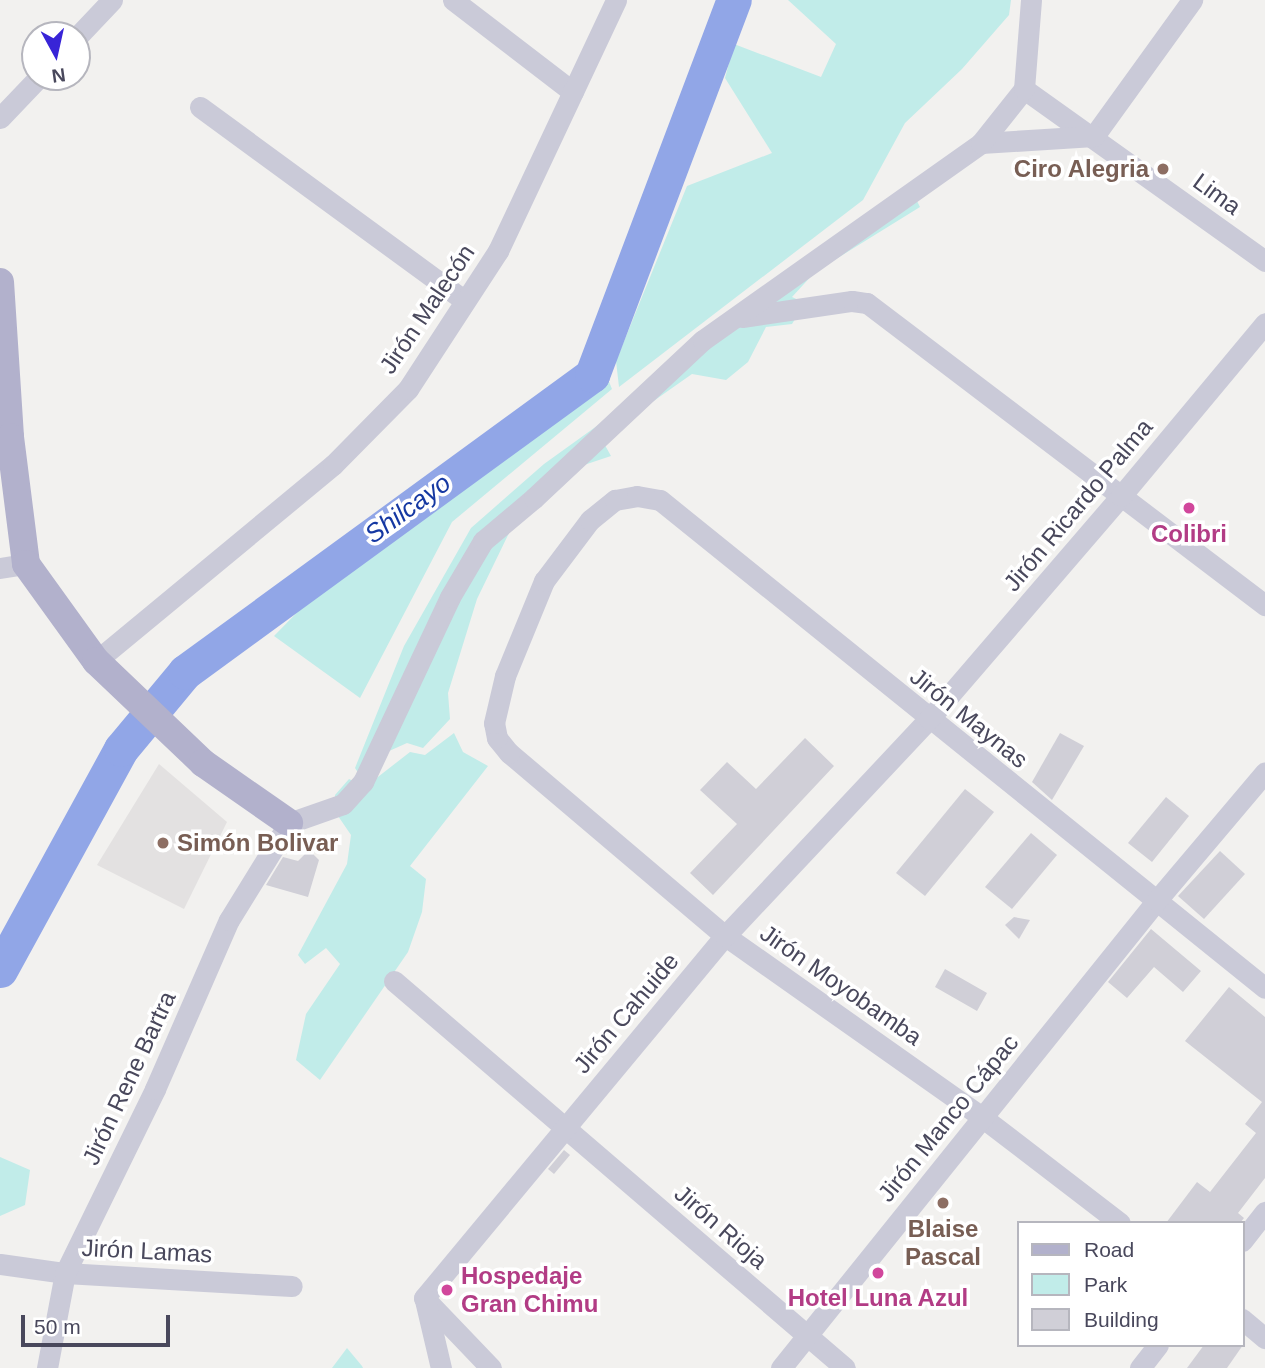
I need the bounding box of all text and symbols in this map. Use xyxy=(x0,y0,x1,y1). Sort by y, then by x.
north arrow xyxy=(21,21,91,91)
text: N xyxy=(50,64,67,87)
place label: Ciro Alegria xyxy=(1013,155,1149,183)
marker: Ciro Alegria xyxy=(1155,161,1171,177)
street label: Lima xyxy=(1187,167,1247,221)
street label: Jirón Malecón xyxy=(373,239,481,379)
street label: Jirón Ricardo Palma xyxy=(998,413,1158,597)
water label: Shilcayo xyxy=(359,467,457,551)
marker: Colibri xyxy=(1181,500,1197,516)
place label: Colibri xyxy=(1151,520,1227,548)
street label: Jirón Maynas xyxy=(904,662,1034,774)
place label: Simón Bolivar xyxy=(177,829,338,857)
marker: Simón Bolivar xyxy=(155,835,171,851)
street label: Jirón Moyobamba xyxy=(755,918,927,1052)
street label: Jirón Cahuide xyxy=(567,947,685,1079)
street label: Jirón Rene Bartra xyxy=(76,987,182,1169)
street label: Jirón Manco Cápac xyxy=(872,1029,1024,1207)
street label: Jirón Rioja xyxy=(669,1179,773,1275)
marker: Blaise Pascal xyxy=(935,1195,951,1211)
place label: Blaise Pascal xyxy=(905,1215,981,1271)
legend xyxy=(1016,1221,1244,1347)
street label: Jirón Lamas xyxy=(81,1233,213,1269)
text: Road xyxy=(1084,1238,1134,1261)
place label: Hospedaje Gran Chimu xyxy=(461,1262,598,1318)
marker: Hotel Luna Azul xyxy=(870,1265,886,1281)
text: Park xyxy=(1084,1273,1127,1296)
marker: Hospedaje Gran Chimu xyxy=(439,1282,455,1298)
place label: Hotel Luna Azul xyxy=(787,1284,969,1312)
scale bar xyxy=(24,1302,173,1346)
text: Building xyxy=(1084,1308,1159,1331)
text: 50 m xyxy=(34,1315,81,1338)

